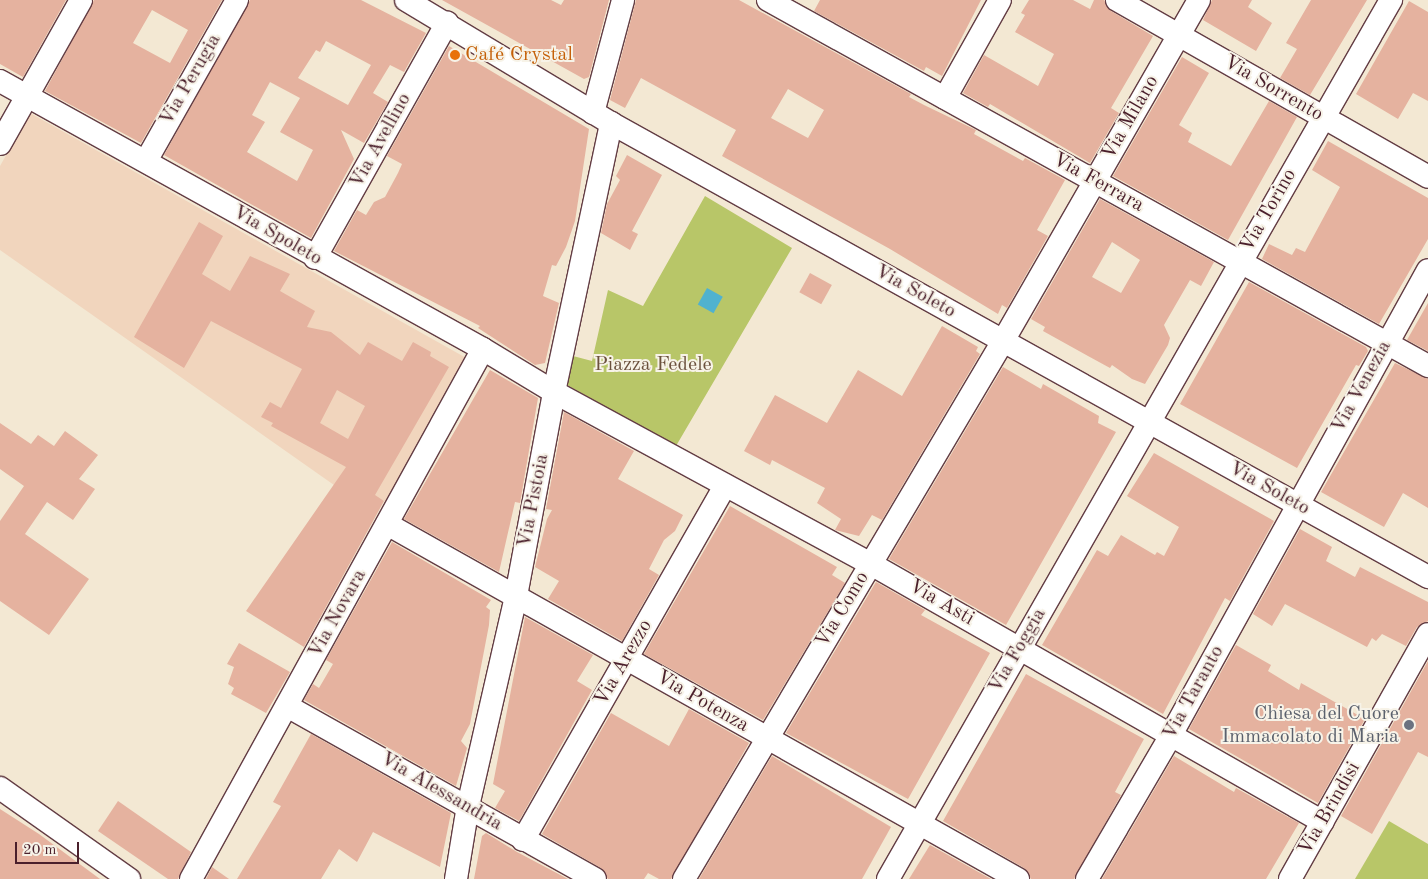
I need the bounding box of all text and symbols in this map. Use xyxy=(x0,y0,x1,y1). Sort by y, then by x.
street label: Via Perugia xyxy=(155,30,227,130)
place label: Café Crystal xyxy=(465,43,573,67)
marker: Café Crystal xyxy=(449,49,461,61)
street label: Via Sorrento xyxy=(1219,51,1327,127)
street label: Via Milano xyxy=(1097,71,1165,165)
street label: Via Avellino xyxy=(345,89,417,193)
street label: Via Ferrara xyxy=(1048,148,1148,218)
street label: Via Torino xyxy=(1235,165,1303,257)
street label: Via Spoleto xyxy=(228,201,326,271)
street label: Via Soleto xyxy=(870,260,960,324)
street label: Via Venezia xyxy=(1327,336,1397,438)
park label: Piazza Fedele xyxy=(594,353,712,377)
street label: Via Pistoia xyxy=(513,452,555,550)
street label: Via Soleto xyxy=(1224,457,1314,521)
street label: Via Novara xyxy=(304,565,372,663)
street label: Via Como xyxy=(811,568,875,652)
street label: Via Asti xyxy=(904,575,978,631)
street label: Via Foggia xyxy=(984,604,1052,698)
street label: Via Arezzo xyxy=(590,616,658,710)
street label: Via Taranto xyxy=(1158,642,1230,744)
street label: Via Potenza xyxy=(651,666,753,738)
place label: Chiesa del Cuore Immacolato di Maria xyxy=(1221,702,1399,749)
marker: Chiesa del Cuore Immacolato di Maria xyxy=(1403,719,1415,731)
street label: Via Alessandria xyxy=(376,747,506,837)
street label: Via Brindisi xyxy=(1294,758,1366,860)
scale bar xyxy=(18,832,81,864)
text: 20 m xyxy=(23,843,57,858)

